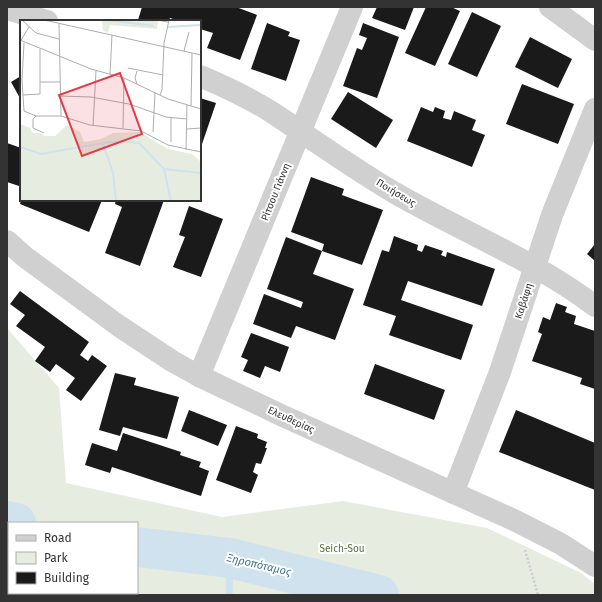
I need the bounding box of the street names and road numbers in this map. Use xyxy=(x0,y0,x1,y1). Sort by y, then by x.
street label: Ρίτσου Γιάννη xyxy=(258,161,293,223)
street label: Ποιήσεως xyxy=(374,176,418,210)
street label: Καβάφη xyxy=(512,281,535,320)
street label: Ελευθερίας xyxy=(266,403,317,436)

